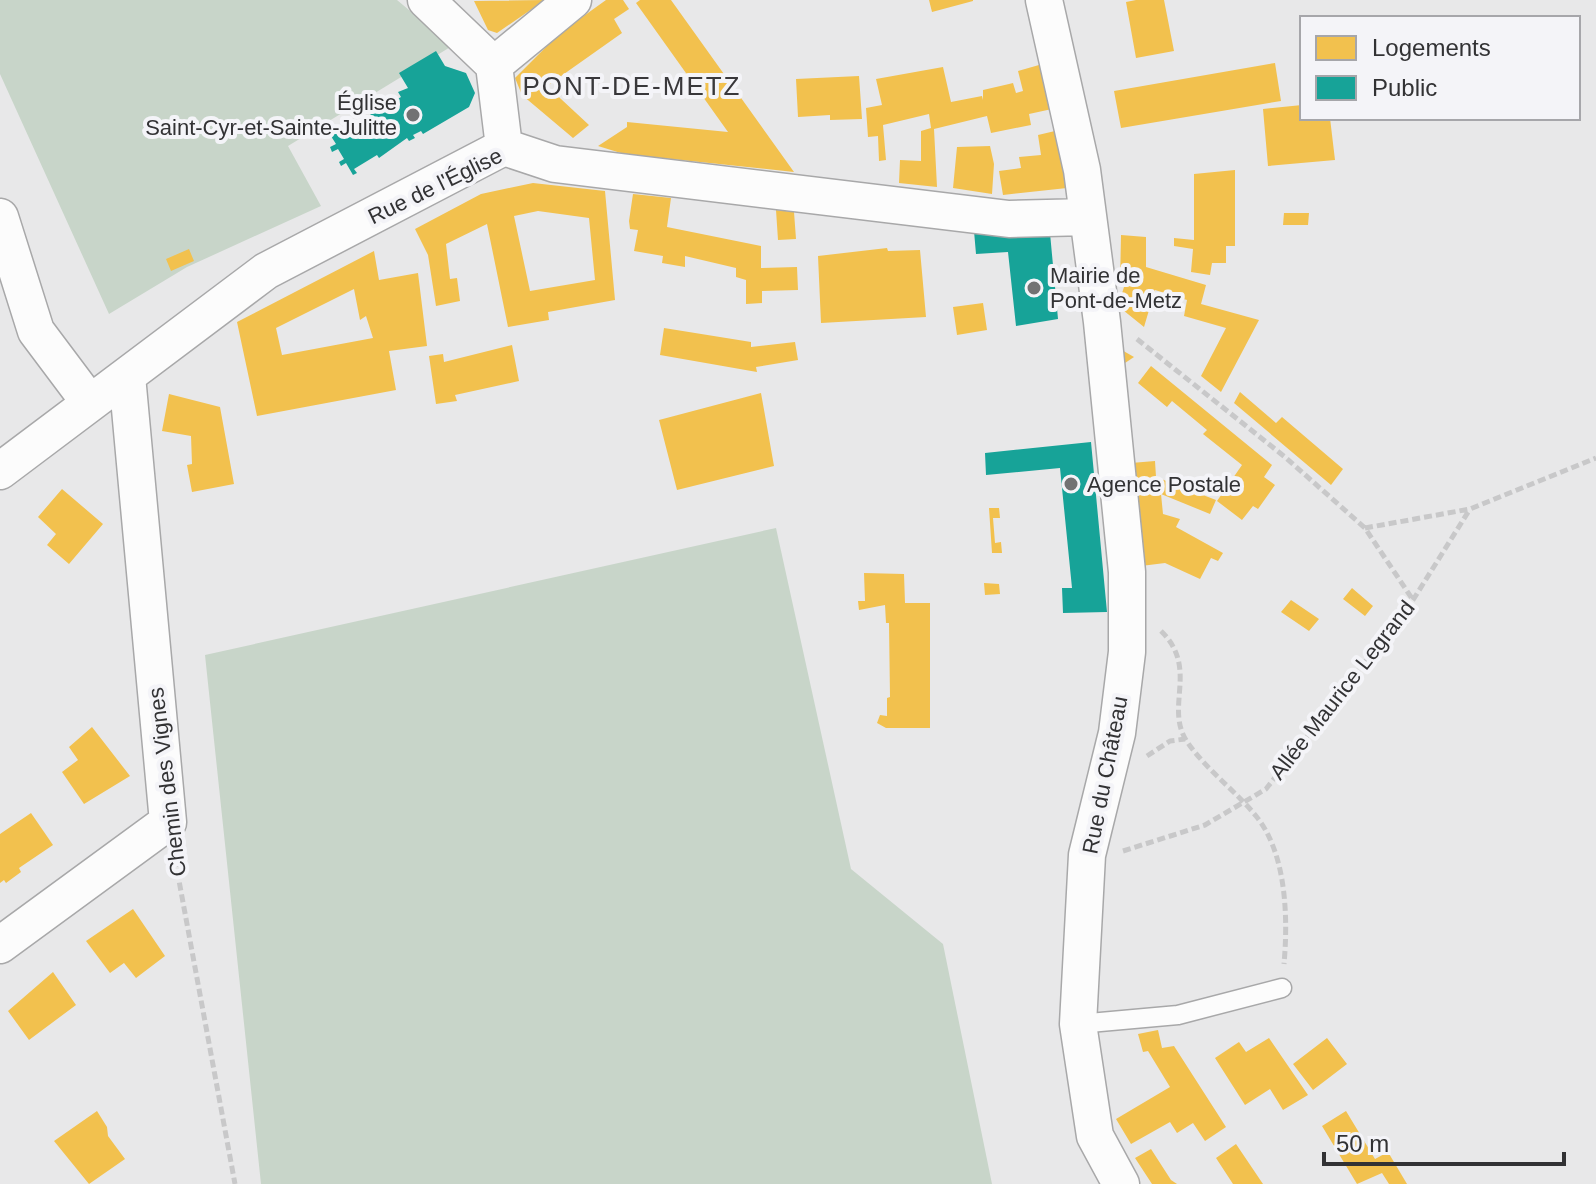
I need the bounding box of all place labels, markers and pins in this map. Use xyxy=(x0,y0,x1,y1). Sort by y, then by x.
place label: Église Saint-Cyr-et-Sainte-Julitte xyxy=(145,90,397,140)
marker: Église Saint-Cyr-et-Sainte-Julitte xyxy=(404,106,422,124)
place label: Mairie de Pont-de-Metz xyxy=(1050,263,1182,313)
marker: Mairie de Pont-de-Metz xyxy=(1025,279,1043,297)
place label: Agence Postale xyxy=(1087,472,1241,497)
marker: Agence Postale xyxy=(1062,475,1080,493)

